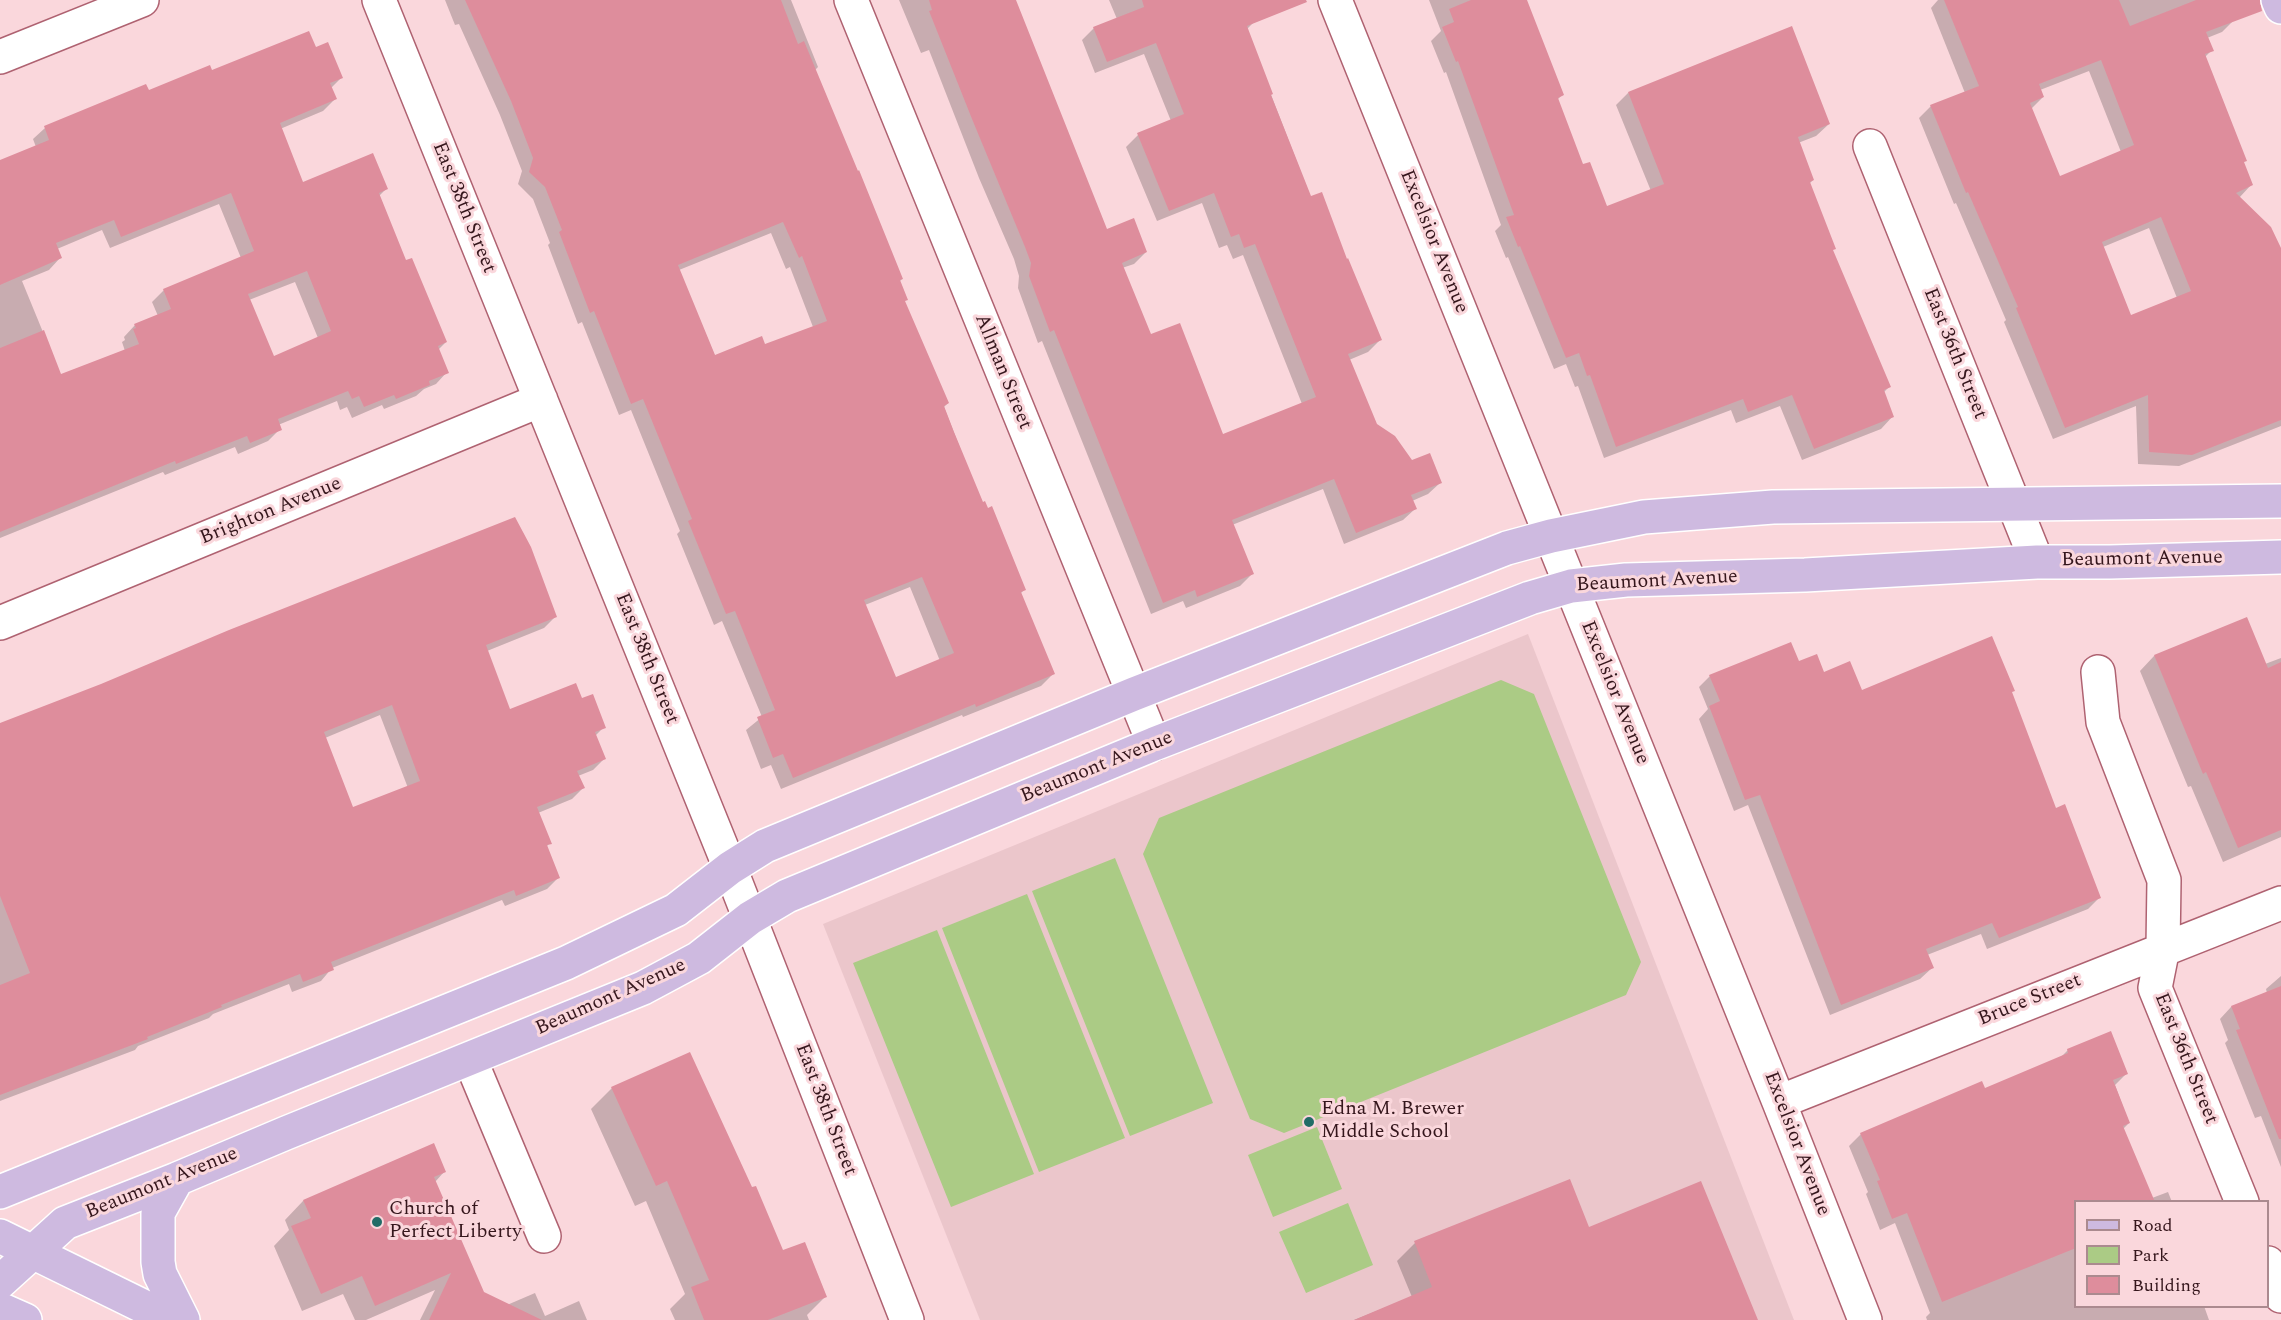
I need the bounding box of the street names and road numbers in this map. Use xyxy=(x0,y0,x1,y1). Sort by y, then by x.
street label: East 38th Street xyxy=(426,139,500,277)
street label: Excelsior Avenue xyxy=(1393,167,1473,317)
street label: East 36th Street xyxy=(1917,285,1991,423)
street label: Allman Street xyxy=(968,311,1036,433)
street label: Brighton Avenue xyxy=(197,473,345,551)
street label: Beaumont Avenue xyxy=(2061,547,2223,573)
street label: Beaumont Avenue xyxy=(1576,566,1738,598)
street label: East 38th Street xyxy=(609,590,683,728)
street label: Excelsior Avenue xyxy=(1574,618,1654,768)
street label: Beaumont Avenue xyxy=(1017,727,1177,809)
street label: Beaumont Avenue xyxy=(532,954,690,1042)
street label: Bruce Street xyxy=(1975,969,2085,1033)
street label: East 36th Street xyxy=(2148,990,2222,1128)
street label: East 38th Street xyxy=(789,1041,861,1179)
street label: Excelsior Avenue xyxy=(1757,1068,1835,1220)
street label: Beaumont Avenue xyxy=(82,1143,242,1225)

